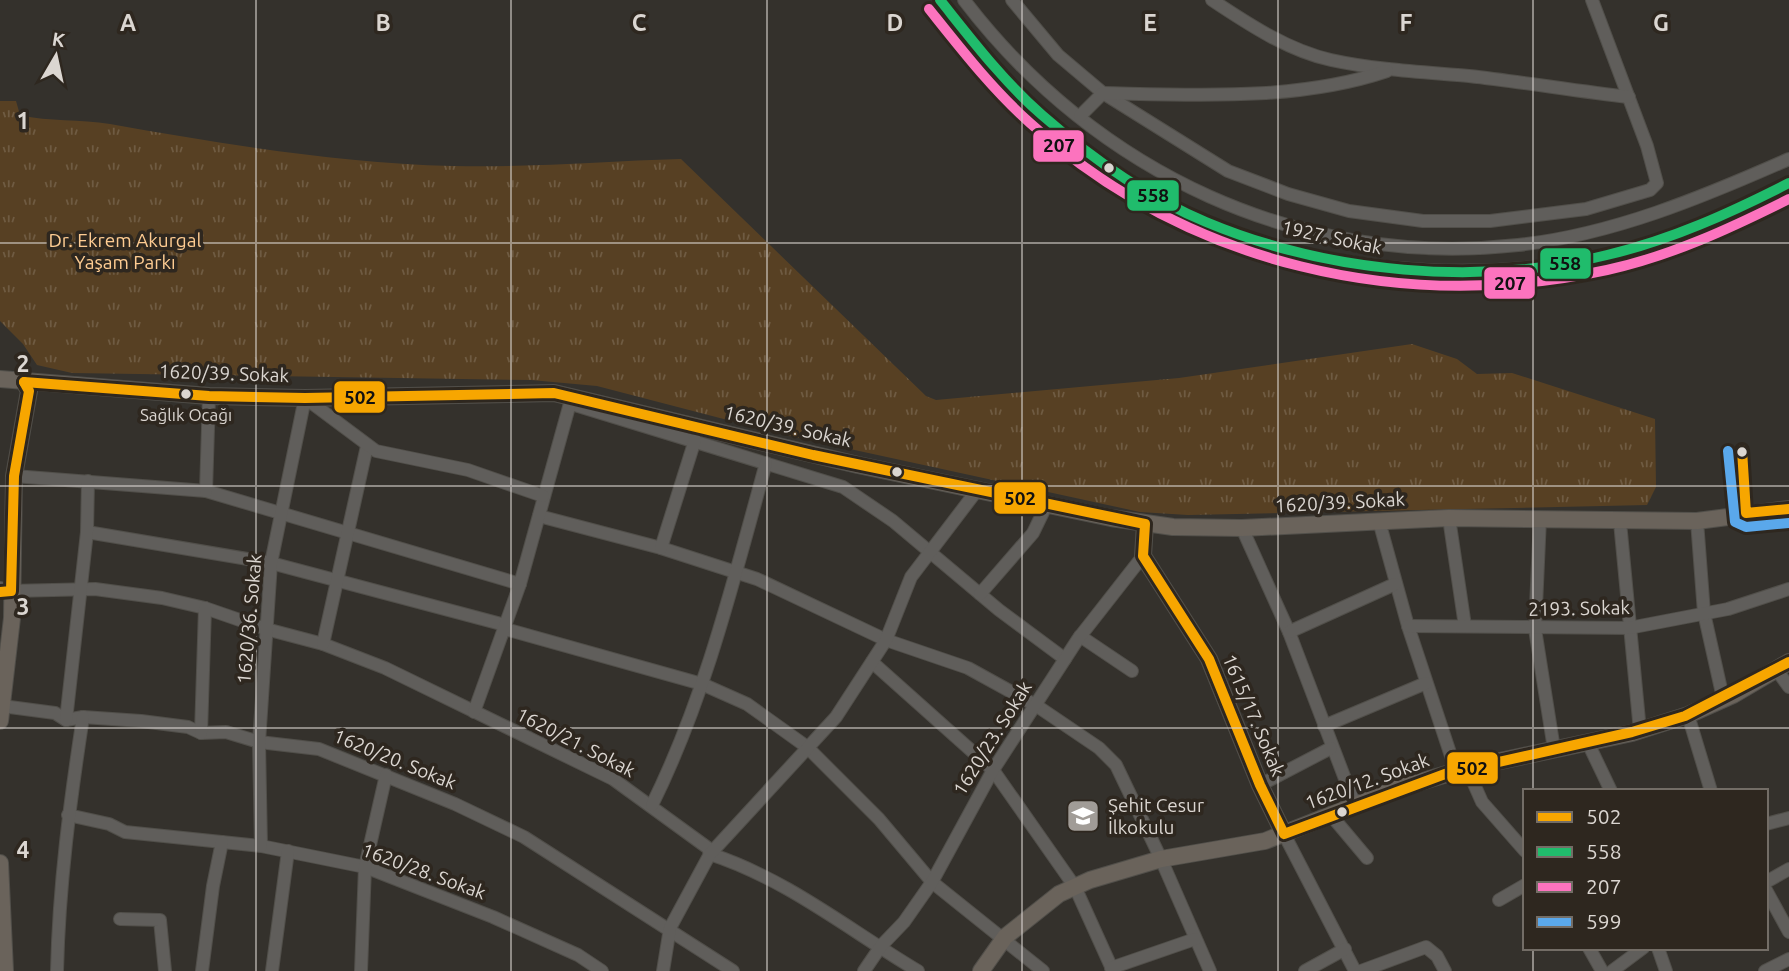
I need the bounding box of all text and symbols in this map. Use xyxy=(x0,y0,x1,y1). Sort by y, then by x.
text: A xyxy=(120,10,136,35)
text: B xyxy=(375,10,391,35)
text: C xyxy=(632,10,647,35)
text: D xyxy=(887,10,903,35)
text: E xyxy=(1143,10,1157,35)
text: F xyxy=(1400,10,1413,35)
text: G xyxy=(1653,10,1669,35)
north arrow xyxy=(21,21,91,91)
text: K xyxy=(51,27,67,51)
text: 1 xyxy=(17,108,29,133)
line badge: 207 xyxy=(1032,129,1085,163)
text: 207 xyxy=(1043,134,1075,156)
unlabelled marker xyxy=(1102,161,1116,175)
line badge: 558 xyxy=(1126,179,1180,212)
text: 558 xyxy=(1137,184,1169,206)
street label: 1927. Sokak xyxy=(1280,216,1385,258)
park label: Dr. Ekrem Akurgal Yaşam Parkı xyxy=(48,229,202,273)
line badge: 558 xyxy=(1539,247,1592,280)
text: 558 xyxy=(1549,252,1581,274)
line badge: 207 xyxy=(1483,266,1536,300)
text: 207 xyxy=(1494,272,1526,294)
text: 2 xyxy=(17,351,29,376)
street label: 1620/39. Sokak xyxy=(158,360,290,386)
line badge: 502 xyxy=(333,380,386,414)
text: 502 xyxy=(344,386,376,408)
marker: Sağlık Ocağı xyxy=(179,387,193,401)
street label: 1620/39. Sokak xyxy=(722,401,854,451)
place label: Sağlık Ocağı xyxy=(140,405,232,424)
unlabelled marker xyxy=(1735,445,1749,459)
unlabelled marker xyxy=(890,465,904,479)
line badge: 502 xyxy=(993,481,1047,515)
text: 502 xyxy=(1004,487,1036,509)
street label: 1620/39. Sokak xyxy=(1274,488,1406,516)
street label: 1620/36. Sokak xyxy=(232,553,266,685)
text: 3 xyxy=(17,594,29,619)
street label: 2193. Sokak xyxy=(1528,596,1631,620)
street label: 1615/17. Sokak xyxy=(1218,651,1290,780)
street label: 1620/23. Sokak xyxy=(948,677,1036,799)
street label: 1620/21. Sokak xyxy=(513,703,639,782)
street label: 1620/20. Sokak xyxy=(330,724,460,794)
street label: 1620/12. Sokak xyxy=(1302,748,1432,814)
line badge: 502 xyxy=(1446,751,1499,785)
text: 502 xyxy=(1456,757,1488,779)
legend xyxy=(1523,789,1768,950)
place label: Şehit Cesur İlkokulu xyxy=(1108,794,1204,838)
school or university icon: Şehit Cesur İlkokulu xyxy=(1064,797,1102,835)
text: 502 xyxy=(1586,804,1622,828)
unlabelled marker xyxy=(1335,805,1349,819)
text: 4 xyxy=(17,837,30,862)
street label: 1620/28. Sokak xyxy=(359,838,489,904)
text: 558 xyxy=(1586,839,1622,863)
text: 207 xyxy=(1586,874,1622,898)
text: 599 xyxy=(1586,909,1622,933)

